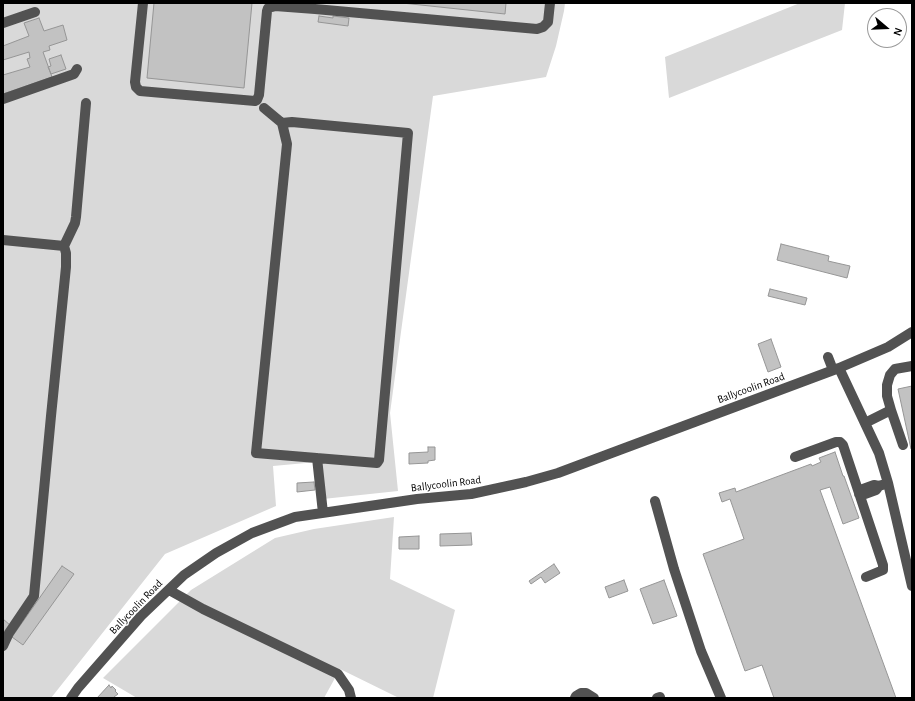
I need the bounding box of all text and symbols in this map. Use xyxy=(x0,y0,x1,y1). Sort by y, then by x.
north arrow xyxy=(867,8,907,48)
text: N xyxy=(891,26,904,37)
street label: Ballycoolin Road xyxy=(716,370,786,406)
street label: Ballycoolin Road xyxy=(410,473,482,495)
street label: Ballycoolin Road xyxy=(107,577,165,637)

